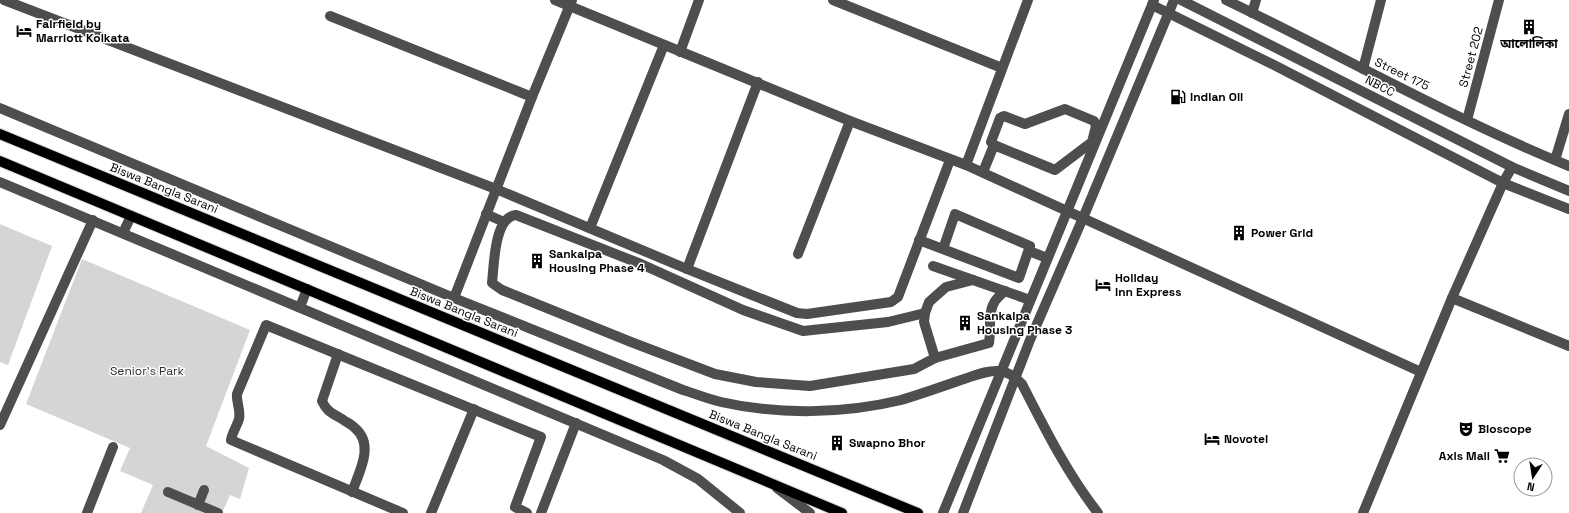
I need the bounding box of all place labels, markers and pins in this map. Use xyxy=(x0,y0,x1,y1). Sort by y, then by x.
place label: Fairfield by Marriott Kolkata xyxy=(36,16,129,46)
building icon: আলোলিকা xyxy=(1520,18,1538,36)
hotel icon: Fairfield by Marriott Kolkata xyxy=(15,22,33,40)
place label: আলোলিকা xyxy=(1499,36,1558,52)
fuel station icon: Indian Oil xyxy=(1169,88,1187,106)
place label: Indian Oil xyxy=(1190,89,1243,105)
building icon: Power Grid xyxy=(1230,224,1248,242)
place label: Power Grid xyxy=(1251,225,1313,241)
place label: Sankalpa Housing Phase 4 xyxy=(549,246,645,276)
building icon: Sankalpa Housing Phase 4 xyxy=(528,252,546,270)
place label: Holiday Inn Express xyxy=(1115,270,1181,300)
hotel icon: Holiday Inn Express xyxy=(1094,276,1112,294)
place label: Sankalpa Housing Phase 3 xyxy=(977,308,1072,338)
building icon: Sankalpa Housing Phase 3 xyxy=(956,314,974,332)
theatre icon: Bioscope xyxy=(1457,420,1475,438)
place label: Bioscope xyxy=(1478,421,1532,437)
hotel icon: Novotel xyxy=(1203,430,1221,448)
place label: Novotel xyxy=(1224,431,1268,447)
building icon: Swapno Bhor xyxy=(828,434,846,452)
place label: Swapno Bhor xyxy=(849,435,926,451)
supermarket icon: Axis Mall xyxy=(1493,447,1511,465)
place label: Axis Mall xyxy=(1439,448,1490,464)

